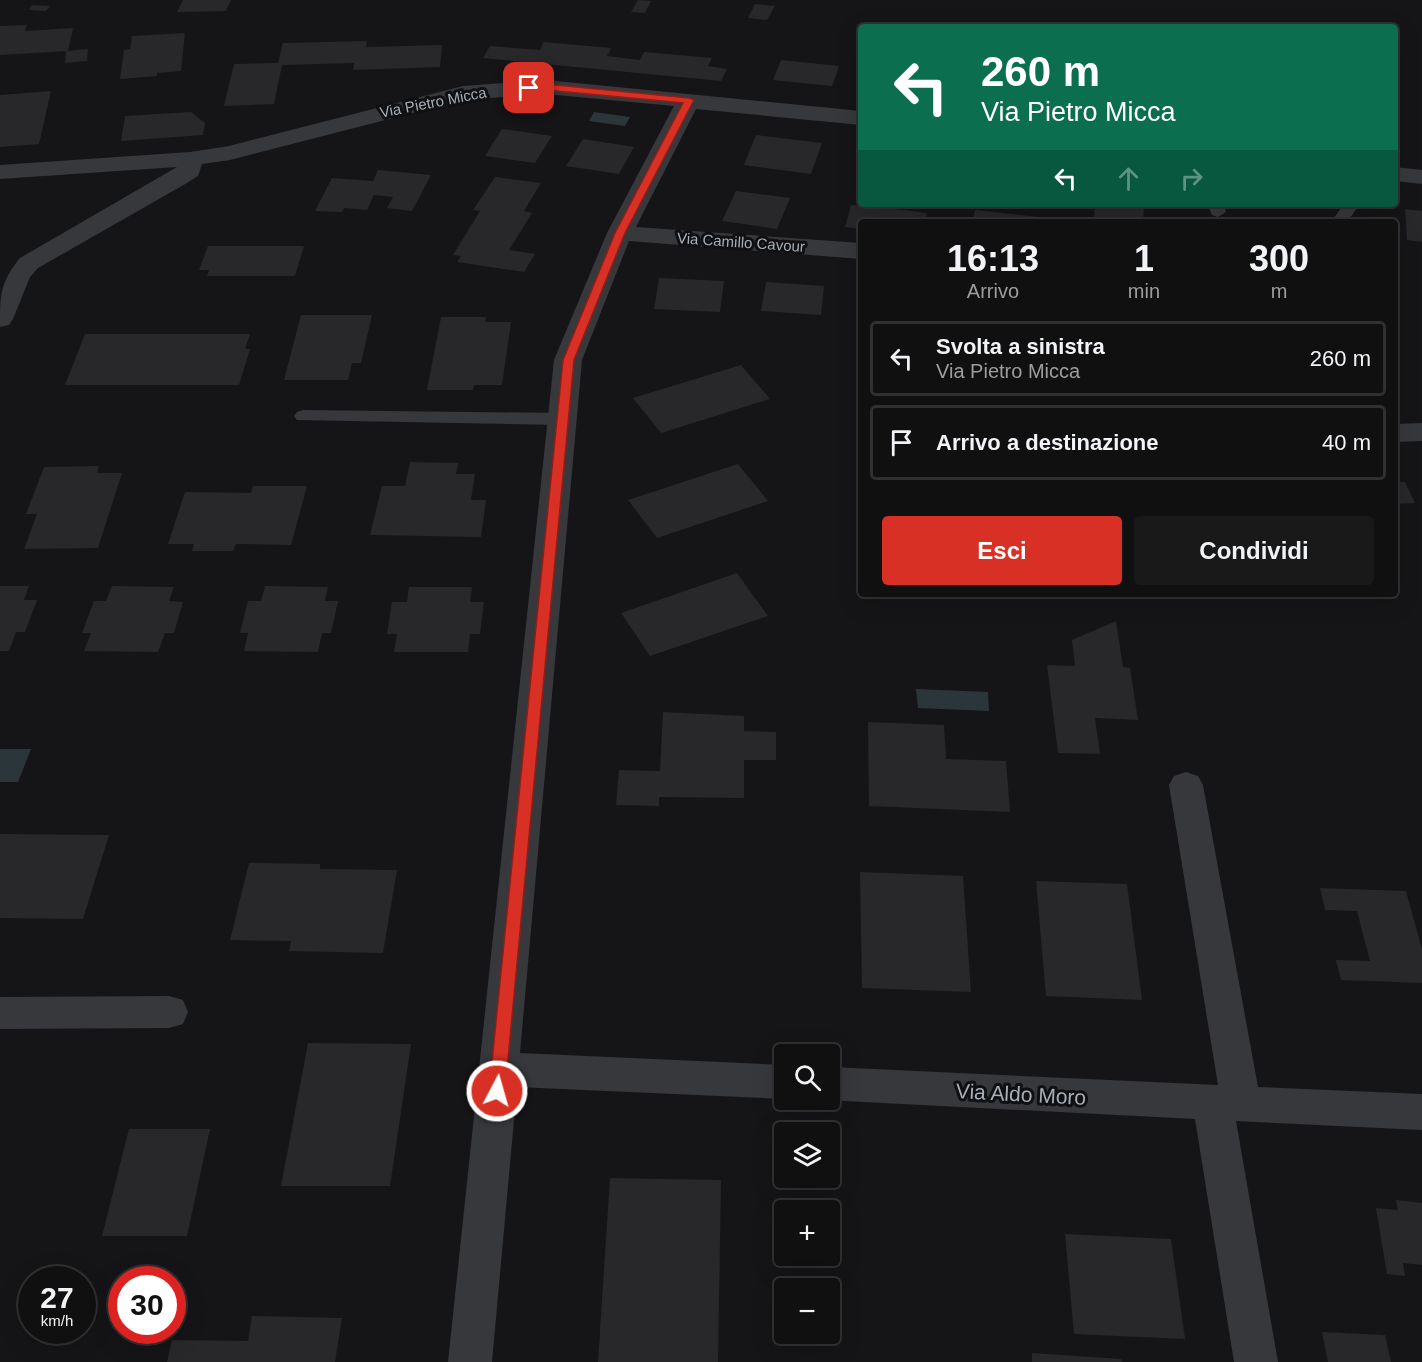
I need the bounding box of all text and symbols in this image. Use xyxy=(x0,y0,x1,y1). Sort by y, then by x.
icon: left xyxy=(882,48,960,126)
text: 260 m xyxy=(981,48,1100,95)
pin xyxy=(503,62,554,113)
icon: arrive xyxy=(512,71,545,104)
street label: Via Pietro Micca xyxy=(378,83,488,121)
text: Via Pietro Micca xyxy=(981,97,1176,127)
icon: left xyxy=(1049,162,1082,195)
icon: ahead xyxy=(1112,162,1145,195)
icon: right xyxy=(1175,162,1208,195)
street label: Via Camillo Cavour xyxy=(677,229,805,255)
text: 16:13 xyxy=(947,238,1039,279)
text: 1 xyxy=(1134,238,1154,279)
text: 300 xyxy=(1249,238,1309,279)
text: Arrivo xyxy=(967,280,1019,302)
text: min xyxy=(1128,280,1160,302)
text: m xyxy=(1271,280,1287,302)
text: Svolta a sinistra xyxy=(936,334,1105,359)
icon: left xyxy=(885,342,918,375)
text: 260 m xyxy=(1310,346,1371,371)
text: Via Pietro Micca xyxy=(936,360,1080,382)
icon: arrive xyxy=(885,426,918,459)
text: Arrivo a destinazione xyxy=(936,430,1159,455)
text: 40 m xyxy=(1322,430,1371,455)
button: Esci xyxy=(882,516,1122,585)
button: Condividi xyxy=(1134,516,1374,585)
map controls xyxy=(774,1044,840,1344)
button: search xyxy=(774,1044,840,1110)
position arrow xyxy=(465,1059,529,1123)
street label: Via Aldo Moro xyxy=(955,1079,1087,1109)
button: layers xyxy=(774,1122,840,1188)
button: + xyxy=(774,1200,840,1266)
speed limit sign: 30 xyxy=(108,1266,186,1344)
button: − xyxy=(774,1278,840,1344)
text: 27 xyxy=(40,1281,74,1314)
text: km/h xyxy=(41,1312,73,1329)

